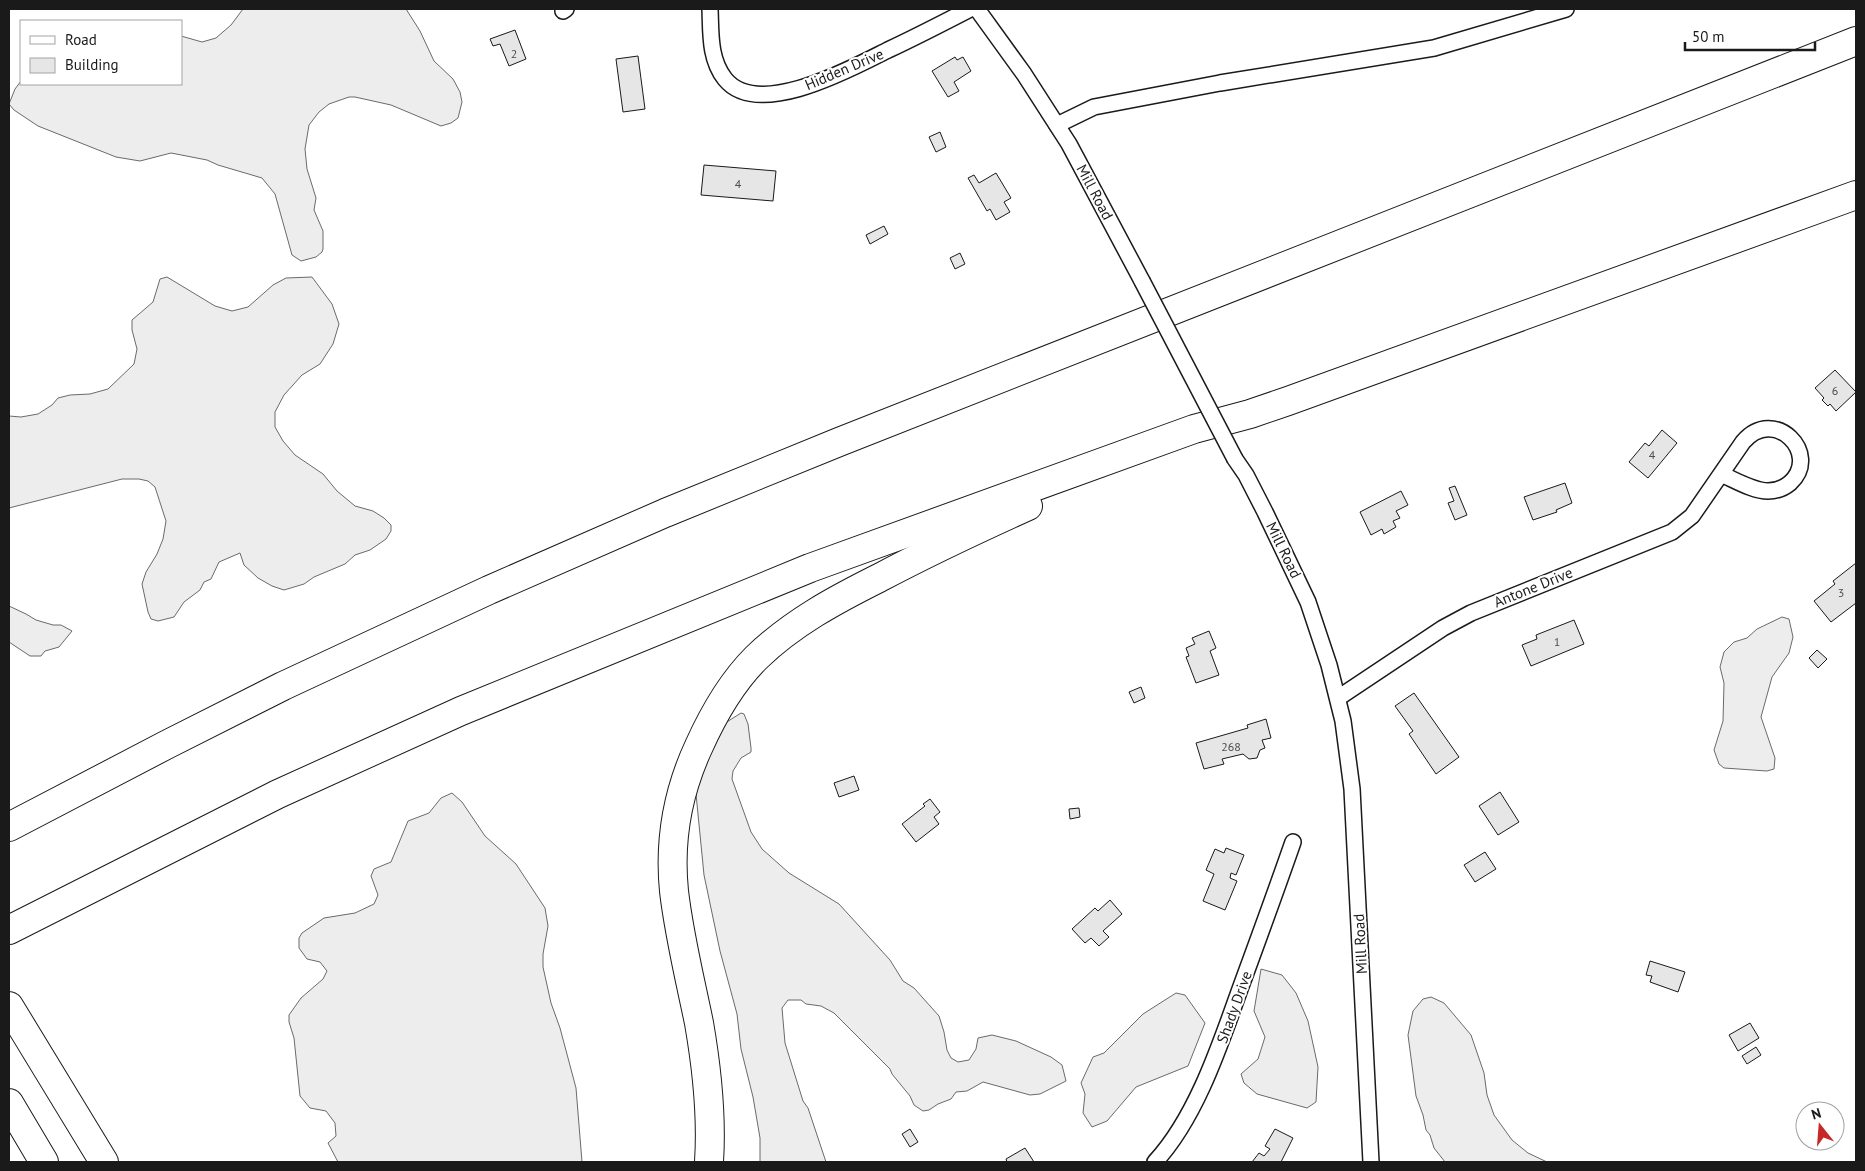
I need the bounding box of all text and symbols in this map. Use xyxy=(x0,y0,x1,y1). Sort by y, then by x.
legend xyxy=(20,20,182,85)
scale bar xyxy=(1685,20,1815,52)
text: 50 m xyxy=(1692,27,1725,46)
text: Road xyxy=(65,30,97,49)
street label: Hidden Drive xyxy=(802,44,886,94)
house number: 2 xyxy=(511,46,517,61)
text: Building xyxy=(65,55,119,74)
street label: Mill Road xyxy=(1072,161,1118,223)
house number: 4 xyxy=(735,176,742,191)
house number: 6 xyxy=(1832,383,1838,398)
house number: 4 xyxy=(1649,447,1656,462)
street label: Mill Road xyxy=(1262,519,1306,581)
street label: Antone Drive xyxy=(1491,563,1575,611)
house number: 3 xyxy=(1838,585,1844,600)
house number: 1 xyxy=(1554,634,1560,649)
house number: 268 xyxy=(1221,739,1241,754)
street label: Mill Road xyxy=(1349,913,1371,975)
street label: Shady Drive xyxy=(1212,968,1256,1046)
north arrow xyxy=(1795,1101,1845,1151)
text: N xyxy=(1809,1104,1823,1124)

